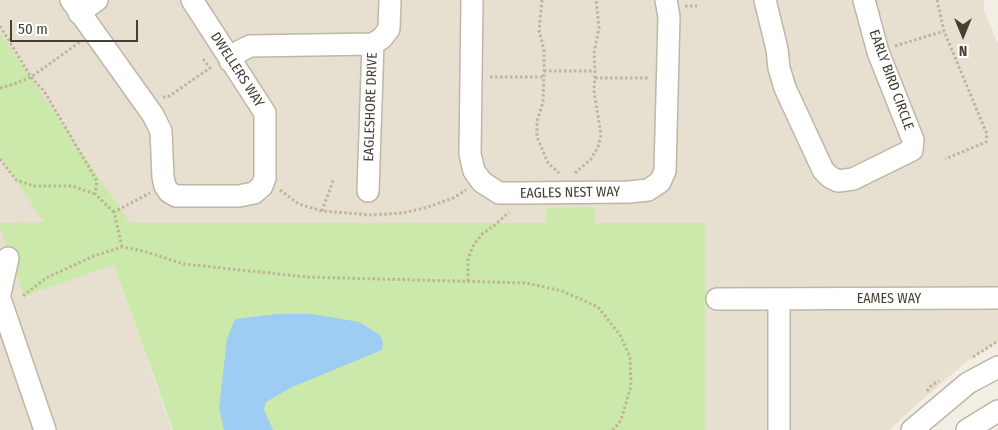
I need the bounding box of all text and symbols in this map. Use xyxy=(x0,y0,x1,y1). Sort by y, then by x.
scale bar xyxy=(12,10,140,42)
north arrow xyxy=(938,10,988,60)
text: 50 m xyxy=(18,20,48,38)
street label: EARLY BIRD CIRCLE xyxy=(865,28,917,132)
street label: DWELLERS WAY xyxy=(207,29,267,111)
text: N xyxy=(959,42,967,59)
street label: EAGLESHORE DRIVE xyxy=(361,52,381,162)
street label: EAGLES NEST WAY xyxy=(520,184,620,202)
street label: EAMES WAY xyxy=(857,291,921,307)

